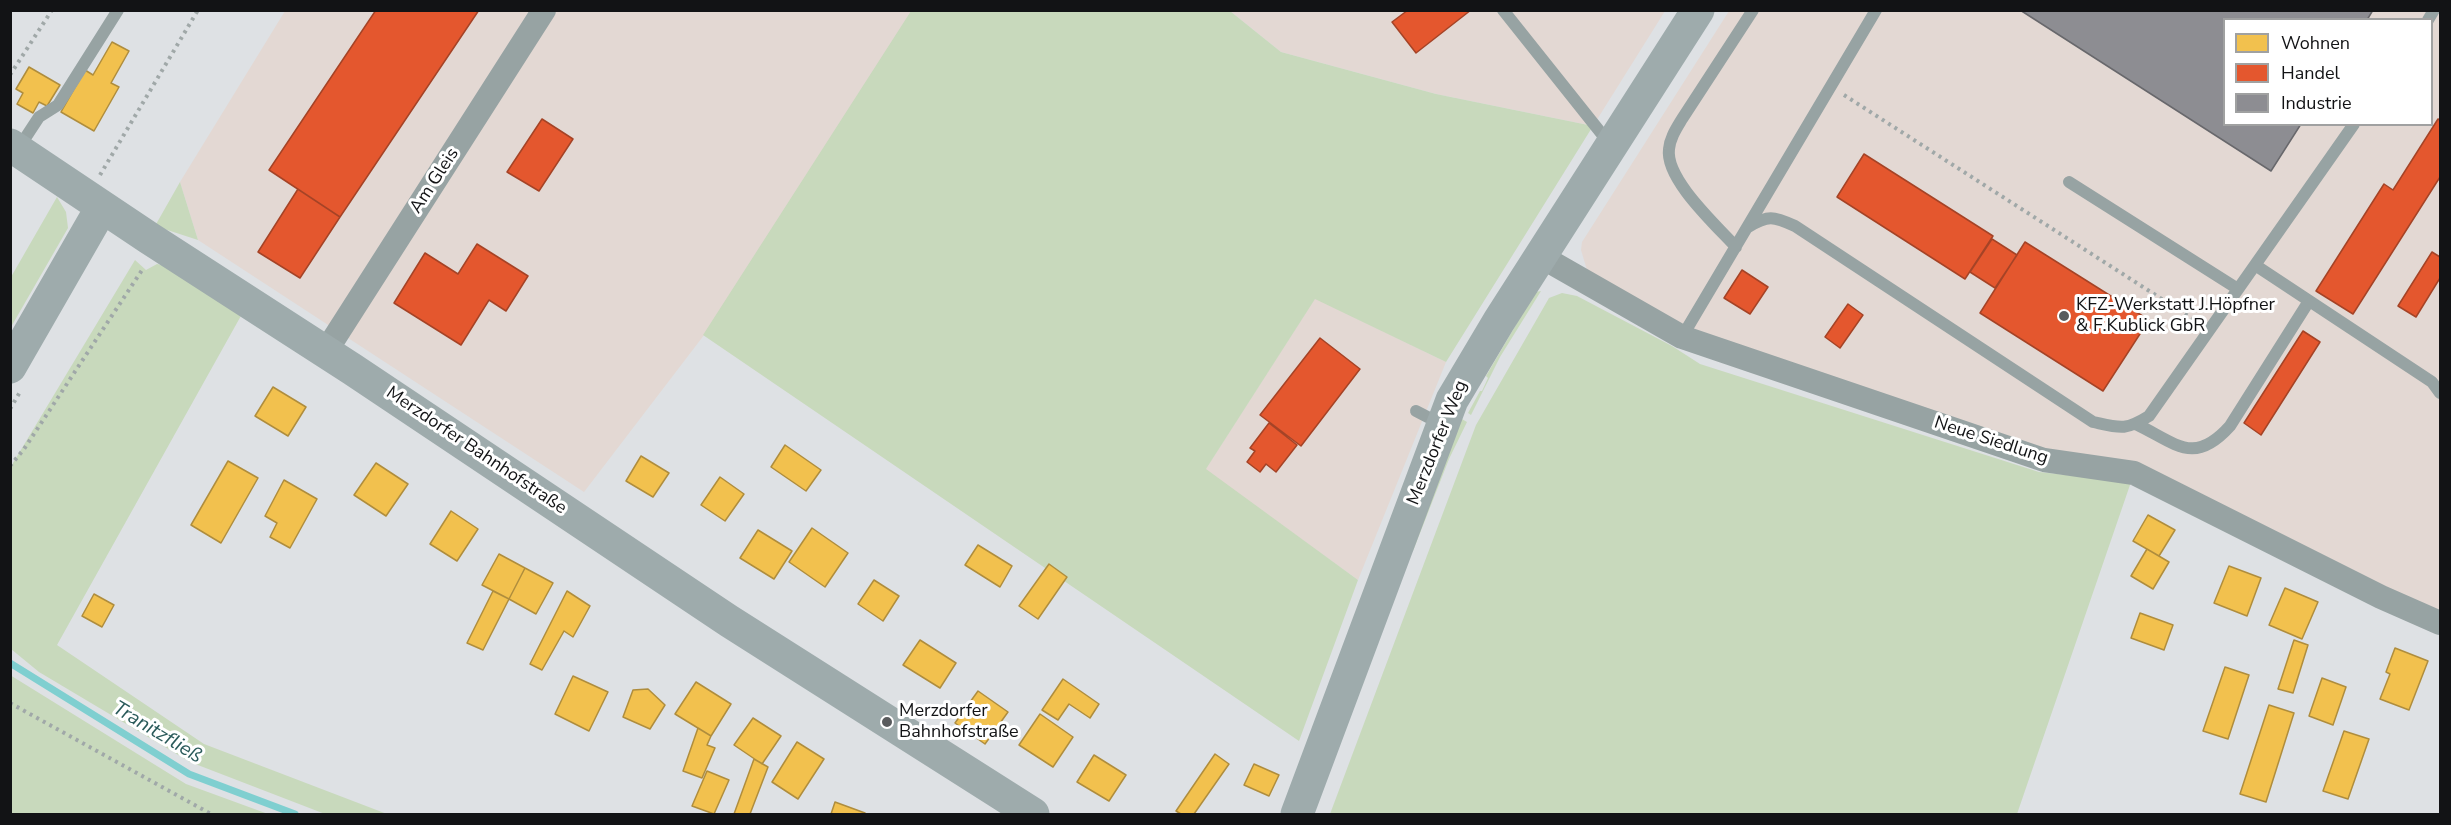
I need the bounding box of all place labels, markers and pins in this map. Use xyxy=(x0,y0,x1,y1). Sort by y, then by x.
place label: KFZ-Werkstatt J.Höpfner & F.Kublick GbR xyxy=(2076,295,2275,338)
marker: KFZ-Werkstatt J.Höpfner & F.Kublick GbR xyxy=(2057,309,2071,323)
place label: Merzdorfer Bahnhofstraße xyxy=(899,701,1019,744)
marker: Merzdorfer Bahnhofstraße xyxy=(880,715,894,729)

